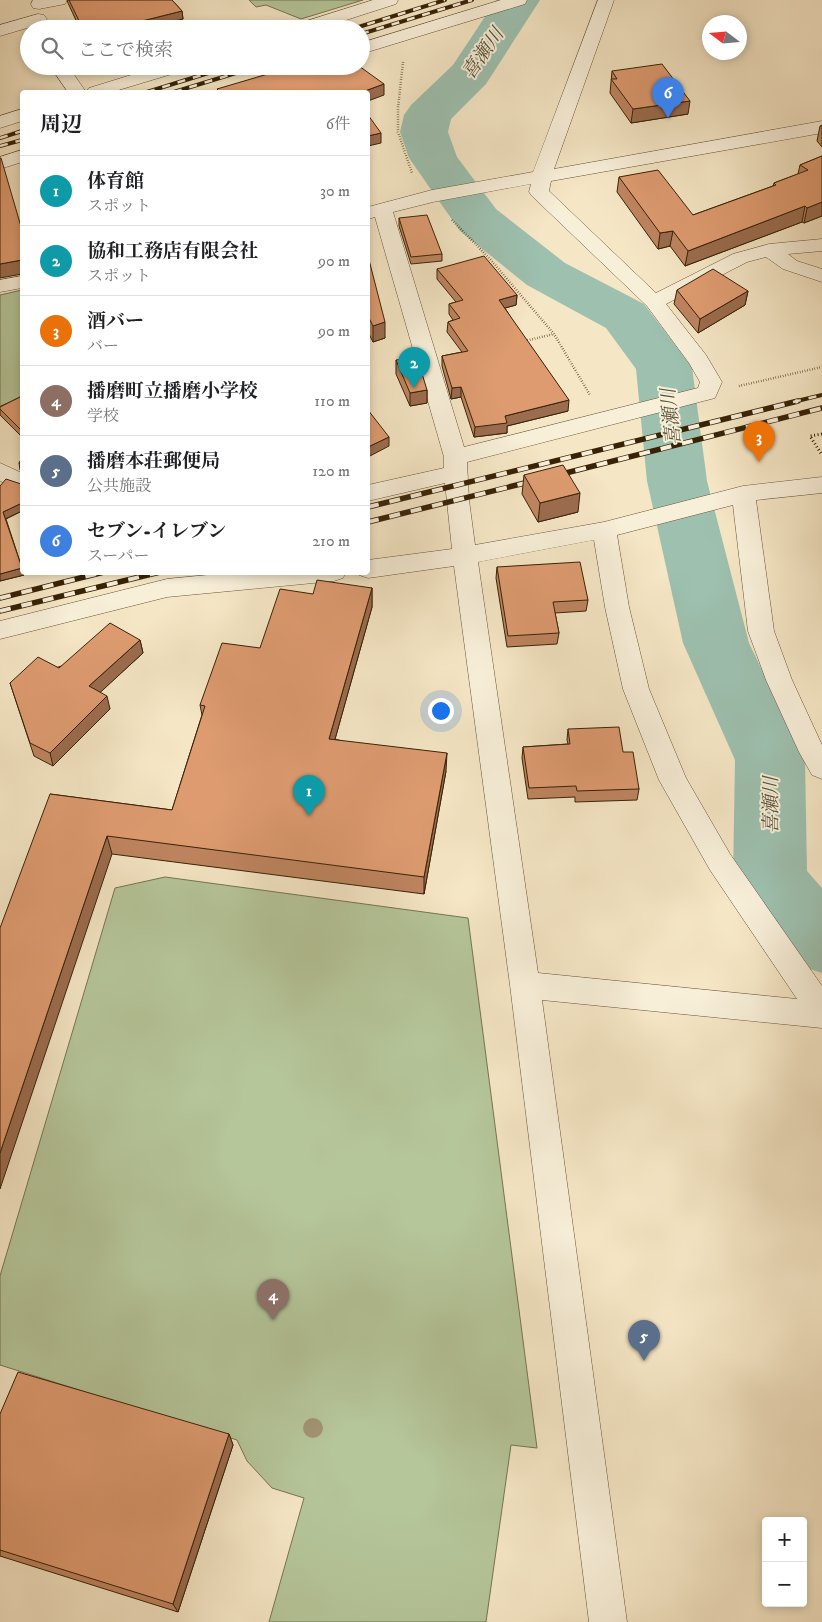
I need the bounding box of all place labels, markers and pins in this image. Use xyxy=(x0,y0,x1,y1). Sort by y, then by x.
pin: 6 xyxy=(652,77,684,118)
pin: 2 xyxy=(398,347,430,388)
pin: 3 xyxy=(743,421,775,462)
pin: 1 xyxy=(293,775,325,816)
pin: 4 xyxy=(257,1279,289,1320)
pin: 5 xyxy=(628,1320,660,1361)

